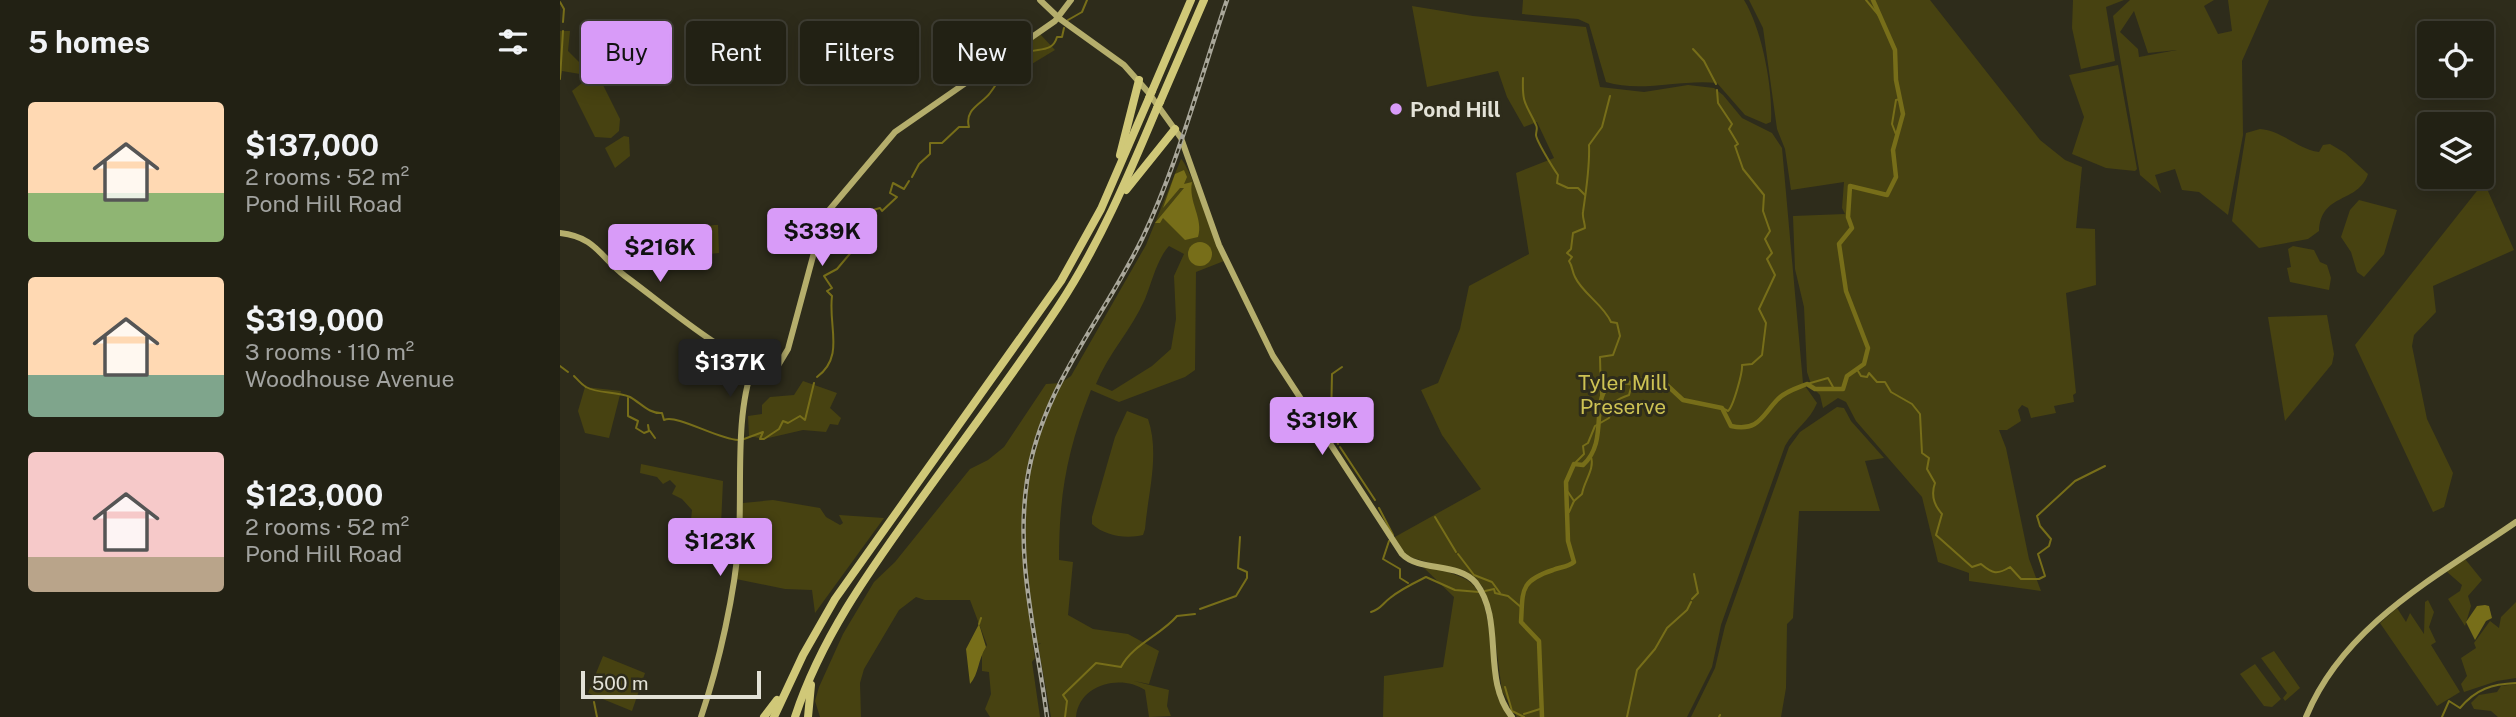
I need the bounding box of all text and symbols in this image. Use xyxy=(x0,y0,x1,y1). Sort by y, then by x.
chip: Buy xyxy=(581,21,672,84)
chip: Rent xyxy=(686,21,786,84)
chip: Filters xyxy=(800,21,919,84)
chip: New xyxy=(933,21,1031,84)
map controls xyxy=(2417,21,2494,189)
button: locate xyxy=(2417,21,2494,98)
icon: filters xyxy=(494,23,532,61)
text: 5 homes xyxy=(28,24,150,60)
place label: Pond Hill xyxy=(1410,97,1501,122)
marker: Pond Hill xyxy=(1388,101,1404,117)
button: layers xyxy=(2417,112,2494,189)
text: $137,000 xyxy=(245,127,379,163)
icon: home xyxy=(84,130,168,214)
text: 2 rooms · 52 m² xyxy=(245,163,409,190)
text: Pond Hill Road xyxy=(245,190,402,217)
pin: $339K xyxy=(773,208,871,268)
text: $339K xyxy=(783,217,861,244)
pin: $216K xyxy=(611,224,709,284)
text: $216K xyxy=(624,233,696,260)
text: $319,000 xyxy=(245,302,384,338)
icon: home xyxy=(84,305,168,389)
text: 3 rooms · 110 m² xyxy=(245,338,414,365)
pin: $137K xyxy=(681,340,779,399)
text: $137K xyxy=(694,348,766,375)
text: Woodhouse Avenue xyxy=(245,365,454,392)
park label: Tyler Mill Preserve xyxy=(1578,370,1668,419)
pin: $319K xyxy=(1273,398,1371,457)
text: $319K xyxy=(1286,406,1358,433)
text: $123,000 xyxy=(245,477,383,513)
icon: home xyxy=(84,480,168,564)
text: 2 rooms · 52 m² xyxy=(245,513,409,540)
pin: $123K xyxy=(671,518,769,578)
text: $123K xyxy=(684,527,756,554)
text: Pond Hill Road xyxy=(245,540,402,567)
scale bar xyxy=(581,668,761,700)
text: 500 m xyxy=(592,672,648,694)

